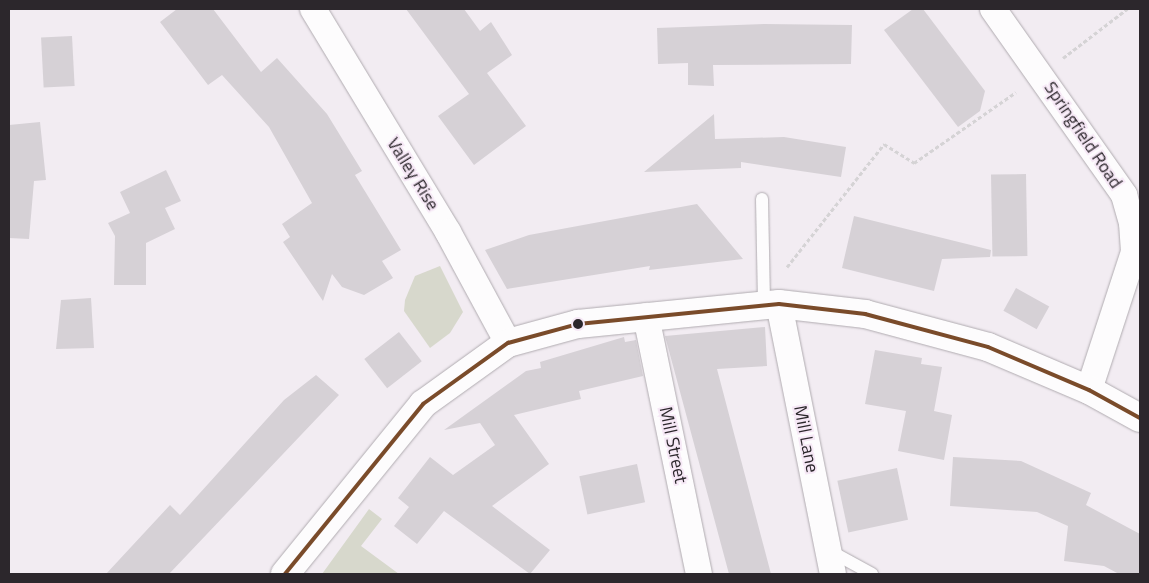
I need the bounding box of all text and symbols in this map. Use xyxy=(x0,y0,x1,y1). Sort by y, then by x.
street label: Springfield Road xyxy=(1039,78,1127,192)
street label: Valley Rise xyxy=(382,134,444,214)
unlabelled marker xyxy=(573,319,583,329)
street label: Mill Lane xyxy=(789,404,823,474)
street label: Mill Street xyxy=(654,405,692,485)

